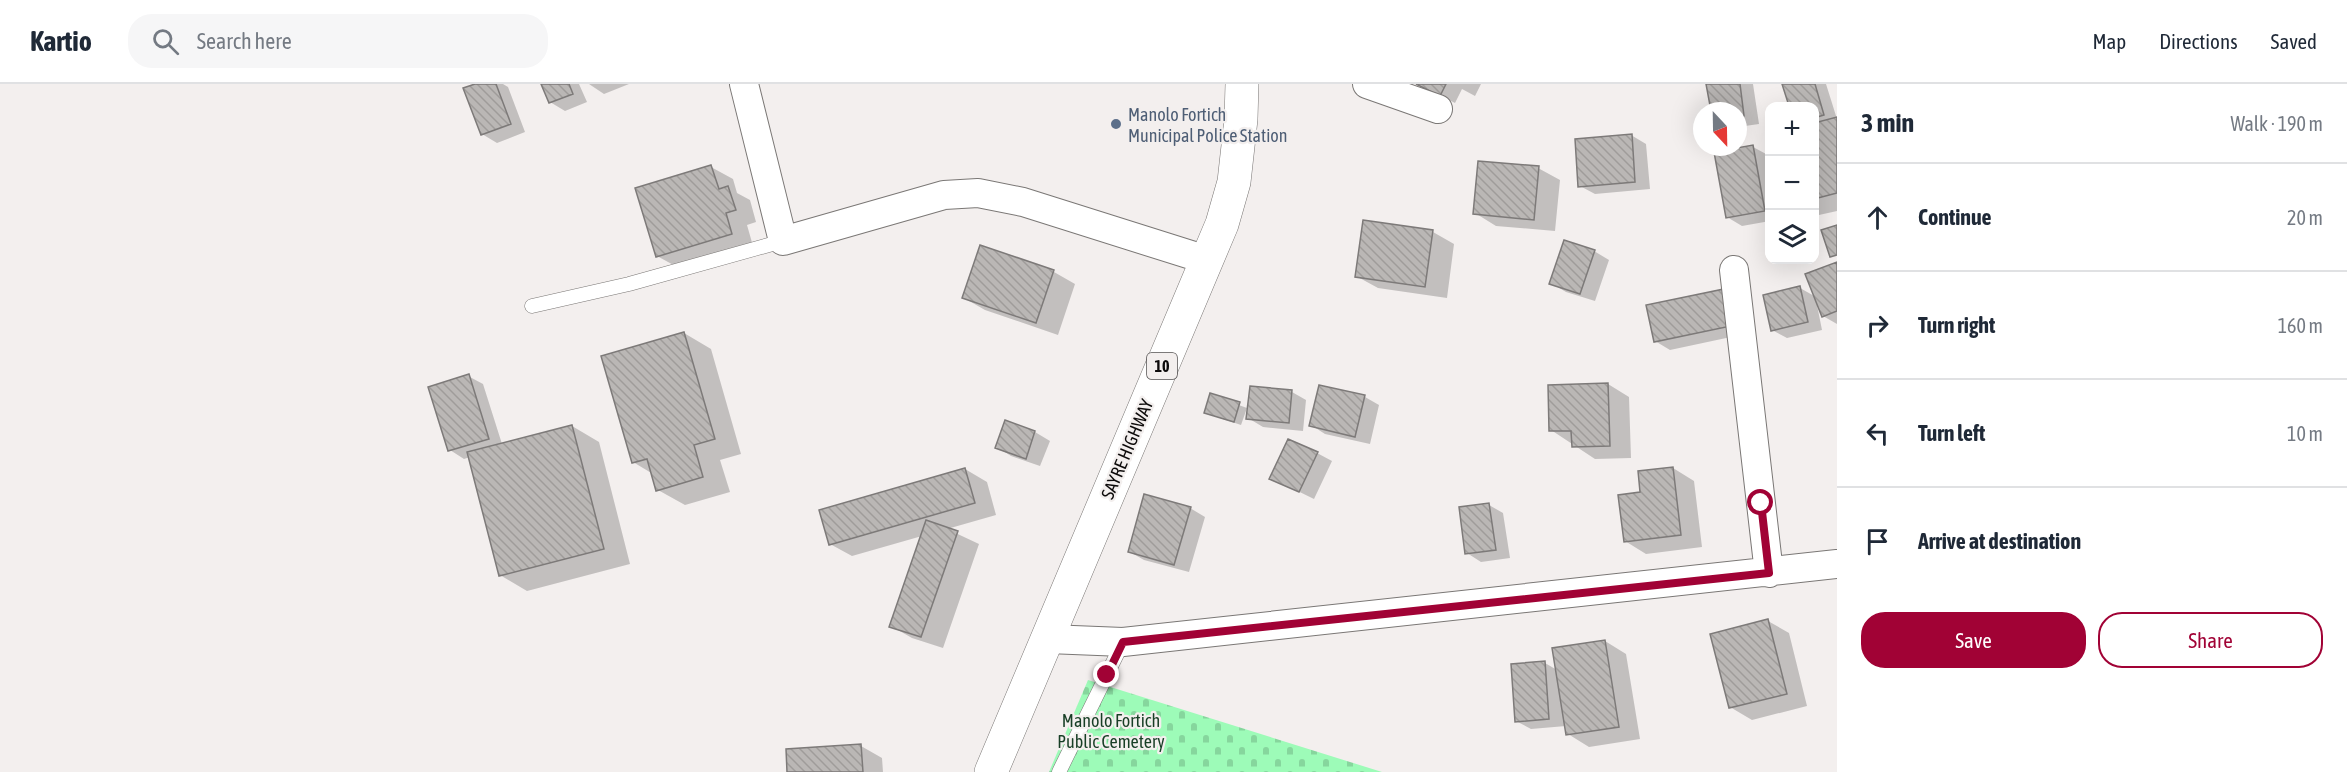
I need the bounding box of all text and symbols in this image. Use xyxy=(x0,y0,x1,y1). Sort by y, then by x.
search box xyxy=(128,14,548,68)
text: Kartio xyxy=(30,25,92,57)
icon: search xyxy=(149,25,182,58)
text: Search here xyxy=(197,28,292,54)
text: Map xyxy=(2092,29,2126,53)
text: Directions xyxy=(2159,29,2238,53)
text: Saved xyxy=(2271,29,2317,53)
north arrow xyxy=(1693,102,1747,156)
map controls xyxy=(1765,102,1819,264)
button: + xyxy=(1765,102,1819,156)
place label: Manolo Fortich Municipal Police Station xyxy=(1128,104,1288,146)
text: 3 min xyxy=(1861,108,1914,138)
text: Walk · 190 m xyxy=(2231,112,2323,135)
marker: Manolo Fortich Municipal Police Station xyxy=(1109,117,1123,131)
button: − xyxy=(1765,156,1819,210)
icon: ahead xyxy=(1861,201,1894,234)
text: Continue xyxy=(1918,204,1992,230)
text: 20 m xyxy=(2287,206,2323,229)
button: layers xyxy=(1765,210,1819,264)
icon: right xyxy=(1861,309,1894,342)
text: Turn right xyxy=(1918,312,1995,338)
text: 160 m xyxy=(2278,314,2323,337)
road number: 10 xyxy=(1147,353,1177,379)
street label: SAYRE HIGHWAY xyxy=(1097,396,1157,502)
icon: left xyxy=(1861,417,1894,450)
text: Turn left xyxy=(1918,420,1985,446)
text: 10 m xyxy=(2287,422,2323,445)
route start xyxy=(1747,489,1773,515)
icon: arrive xyxy=(1861,525,1894,558)
text: Arrive at destination xyxy=(1918,528,2081,554)
button: Save xyxy=(1861,612,2086,668)
button: Share xyxy=(2098,612,2323,668)
route end xyxy=(1093,661,1119,687)
park label: Manolo Fortich Public Cemetery xyxy=(1057,710,1165,752)

